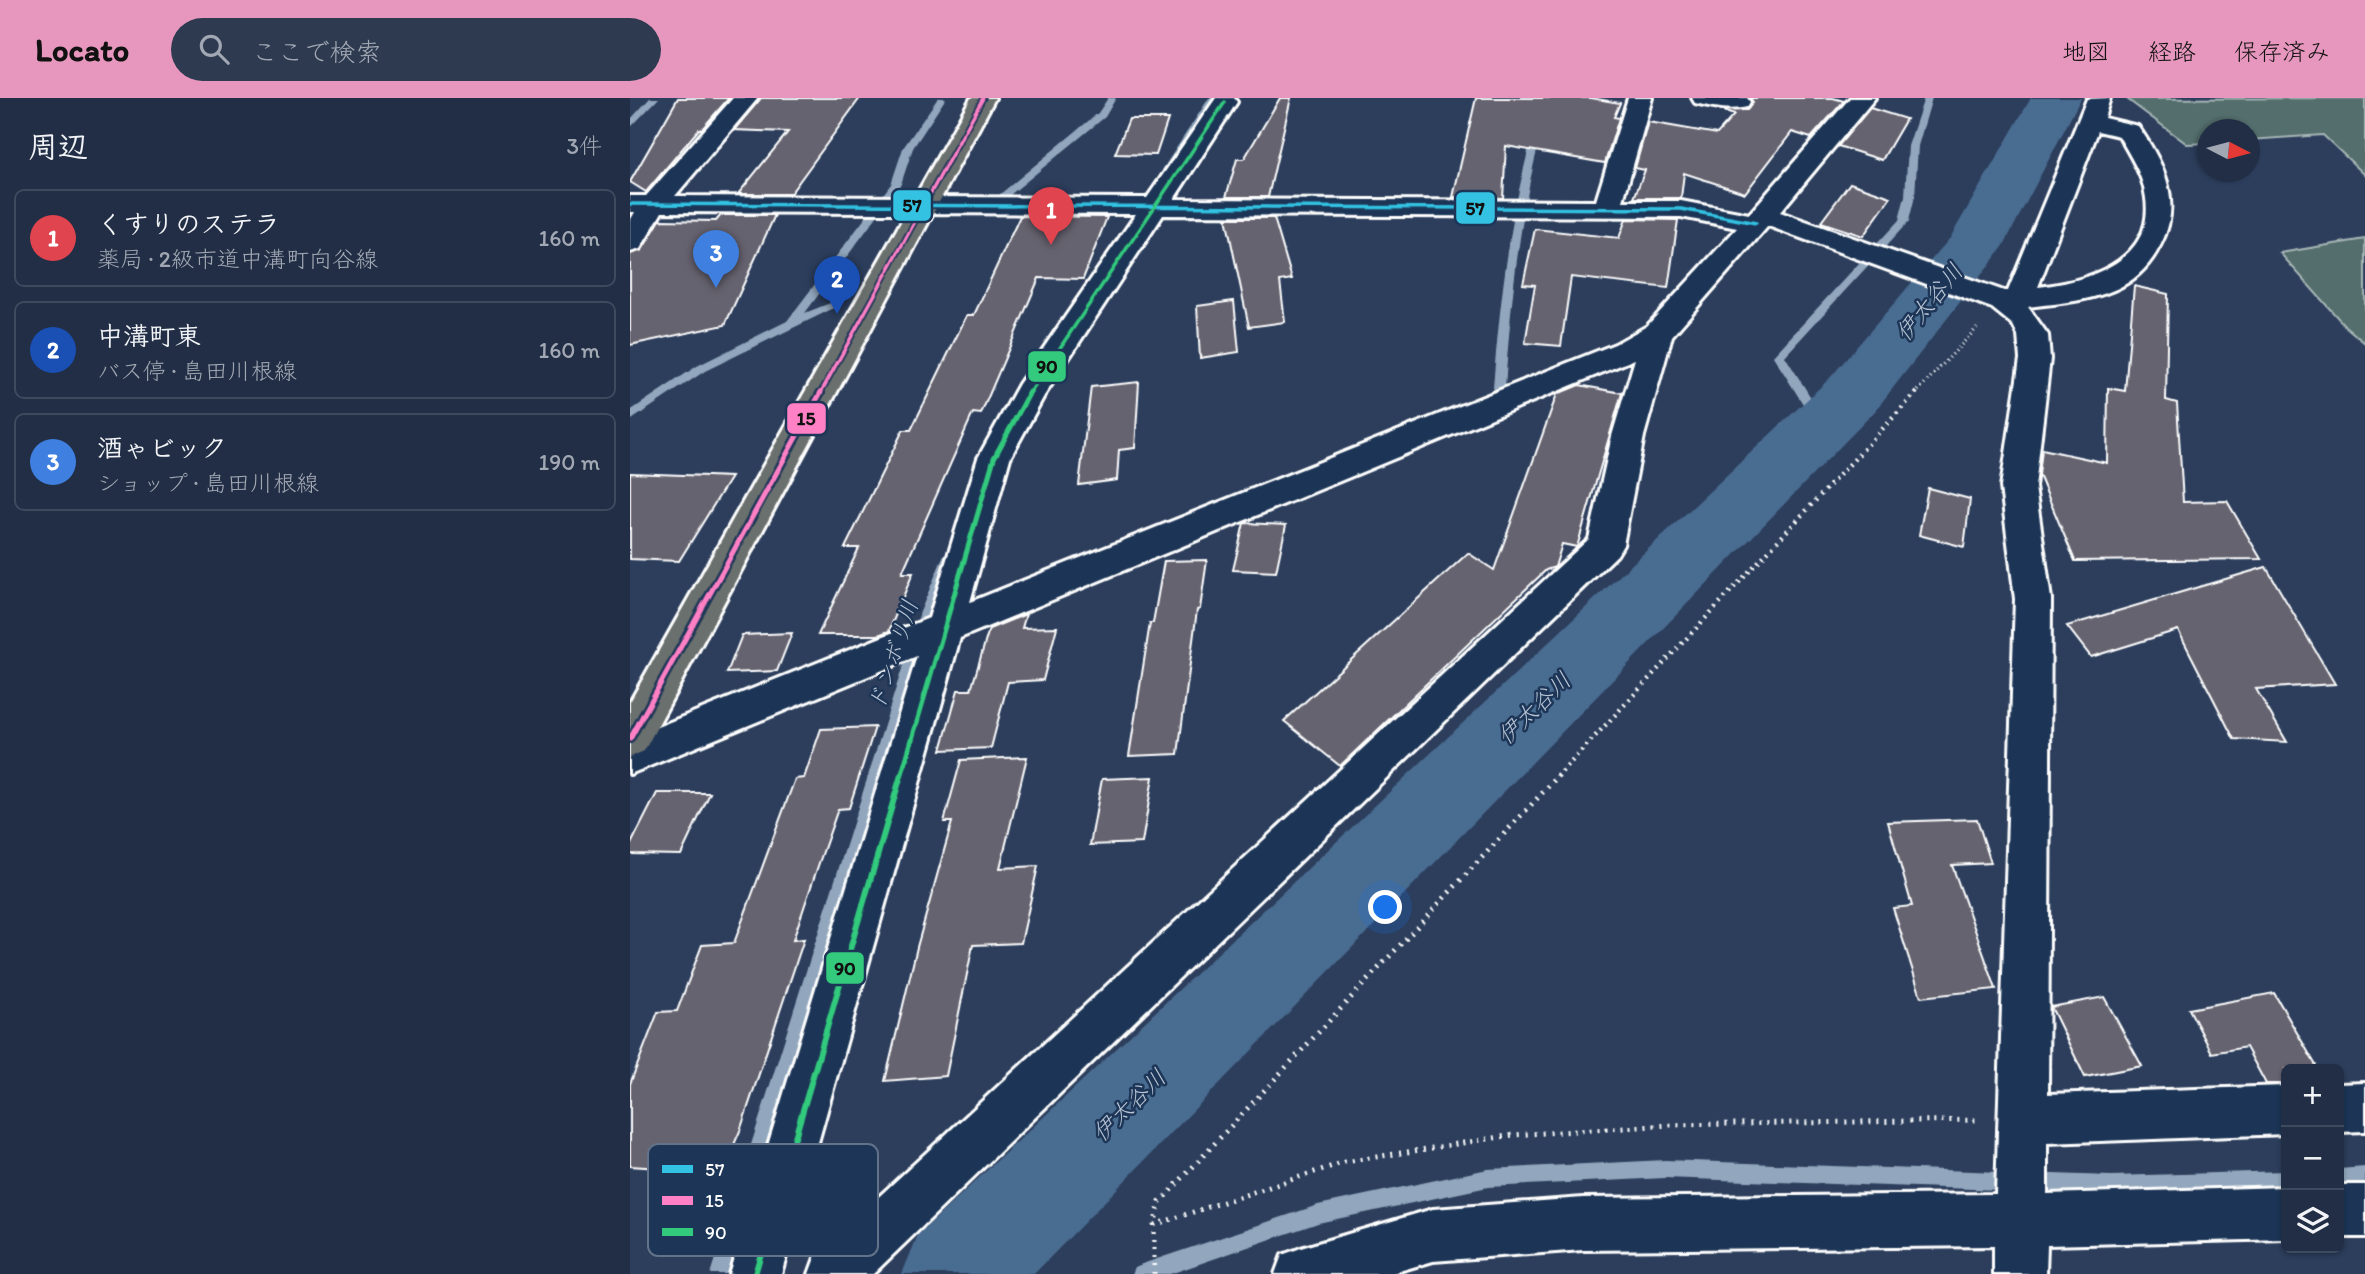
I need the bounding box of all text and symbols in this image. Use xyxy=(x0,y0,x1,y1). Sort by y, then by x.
search box xyxy=(171,18,661,81)
text: Locato xyxy=(35,30,129,69)
icon: search xyxy=(195,30,233,68)
text: ここで検索 xyxy=(251,36,381,68)
text: 地図 xyxy=(2062,37,2110,66)
text: 経路 xyxy=(2148,37,2196,66)
text: 保存済み xyxy=(2234,37,2330,66)
north arrow xyxy=(2197,119,2260,182)
text: 周辺 xyxy=(28,128,88,165)
text: 3件 xyxy=(566,132,602,160)
pin: 1 xyxy=(1028,187,1074,245)
line badge: 57 xyxy=(892,189,932,222)
line badge: 57 xyxy=(1455,191,1496,225)
text: 57 xyxy=(902,194,922,217)
text: 57 xyxy=(1465,197,1485,220)
text: くすりのステラ xyxy=(97,208,280,240)
text: 1 xyxy=(48,224,58,252)
text: 160 m xyxy=(538,224,600,252)
pin: 3 xyxy=(693,230,739,288)
text: 薬局 · 2級市道中溝町向谷線 xyxy=(97,245,378,273)
pin: 2 xyxy=(814,256,860,314)
water label: 伊太谷川 xyxy=(1889,257,1969,347)
text: 中溝町東 xyxy=(97,320,201,352)
text: 2 xyxy=(47,336,59,364)
text: 160 m xyxy=(538,336,600,364)
line badge: 90 xyxy=(1027,350,1067,383)
text: 90 xyxy=(1036,355,1058,378)
text: バス停 · 島田川根線 xyxy=(97,357,297,385)
line badge: 15 xyxy=(786,402,827,435)
text: 15 xyxy=(797,407,815,430)
text: 酒ゃビック xyxy=(97,432,227,464)
text: 3 xyxy=(47,448,59,476)
text: 190 m xyxy=(539,448,600,476)
text: ショップ · 島田川根線 xyxy=(97,469,319,497)
water label: ドンボリ川 xyxy=(862,596,924,714)
water label: 伊太谷川 xyxy=(1491,666,1577,750)
your location xyxy=(1368,890,1402,924)
line badge: 90 xyxy=(825,951,865,985)
text: 90 xyxy=(834,957,856,980)
water label: 伊太谷川 xyxy=(1086,1063,1172,1147)
map controls xyxy=(2281,1064,2344,1253)
button: + xyxy=(2281,1064,2344,1127)
button: − xyxy=(2281,1127,2344,1190)
legend xyxy=(648,1144,878,1256)
text: 57 xyxy=(705,1158,724,1181)
text: 15 xyxy=(705,1189,724,1212)
button: layers xyxy=(2281,1190,2344,1253)
text: 90 xyxy=(705,1221,727,1244)

